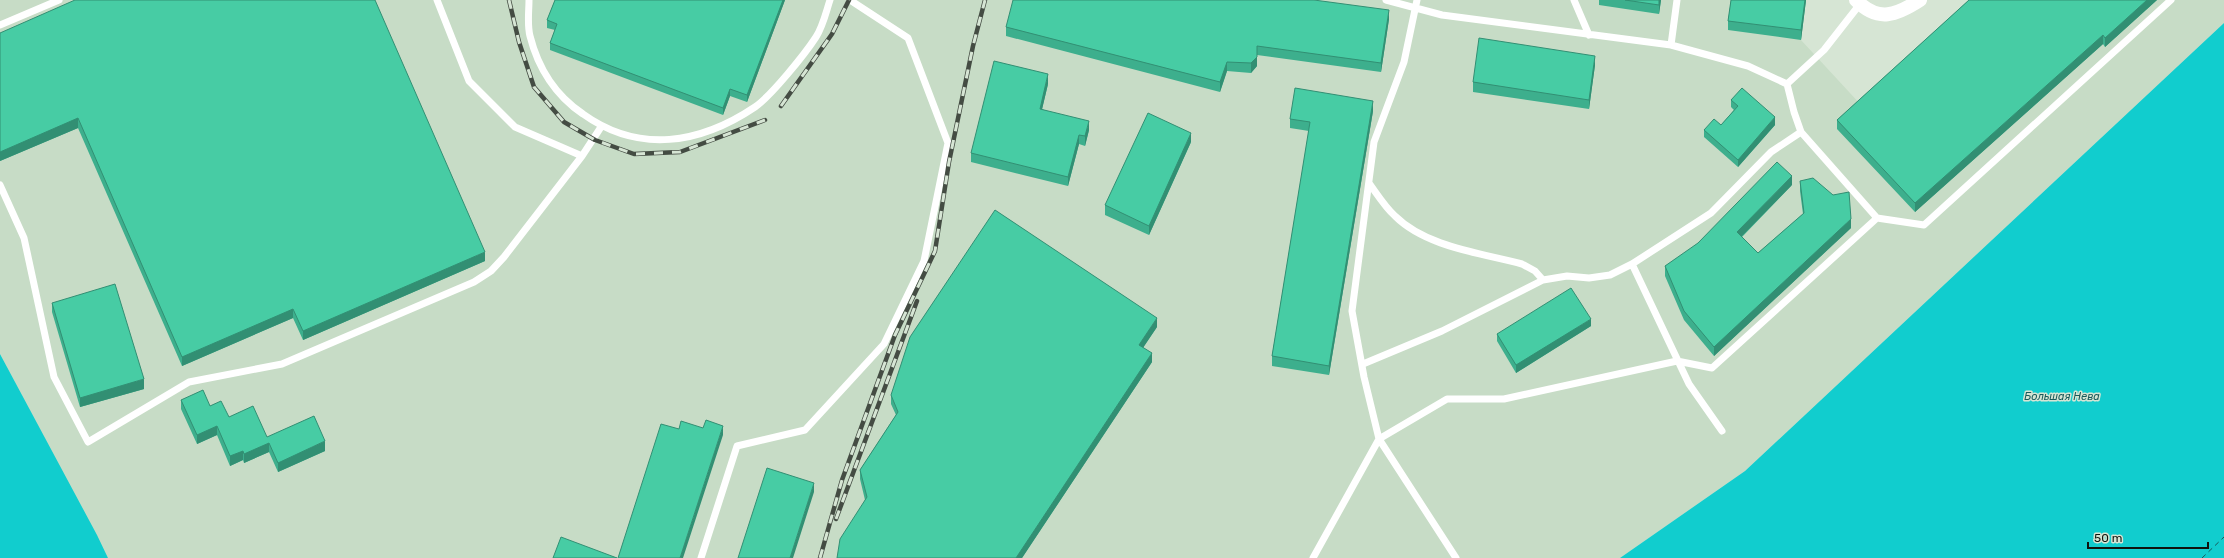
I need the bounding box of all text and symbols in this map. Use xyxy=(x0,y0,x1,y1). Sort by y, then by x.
water label: Большая Нева xyxy=(2024,390,2100,403)
scale bar xyxy=(2088,524,2208,550)
text: 50 m xyxy=(2094,531,2122,545)

